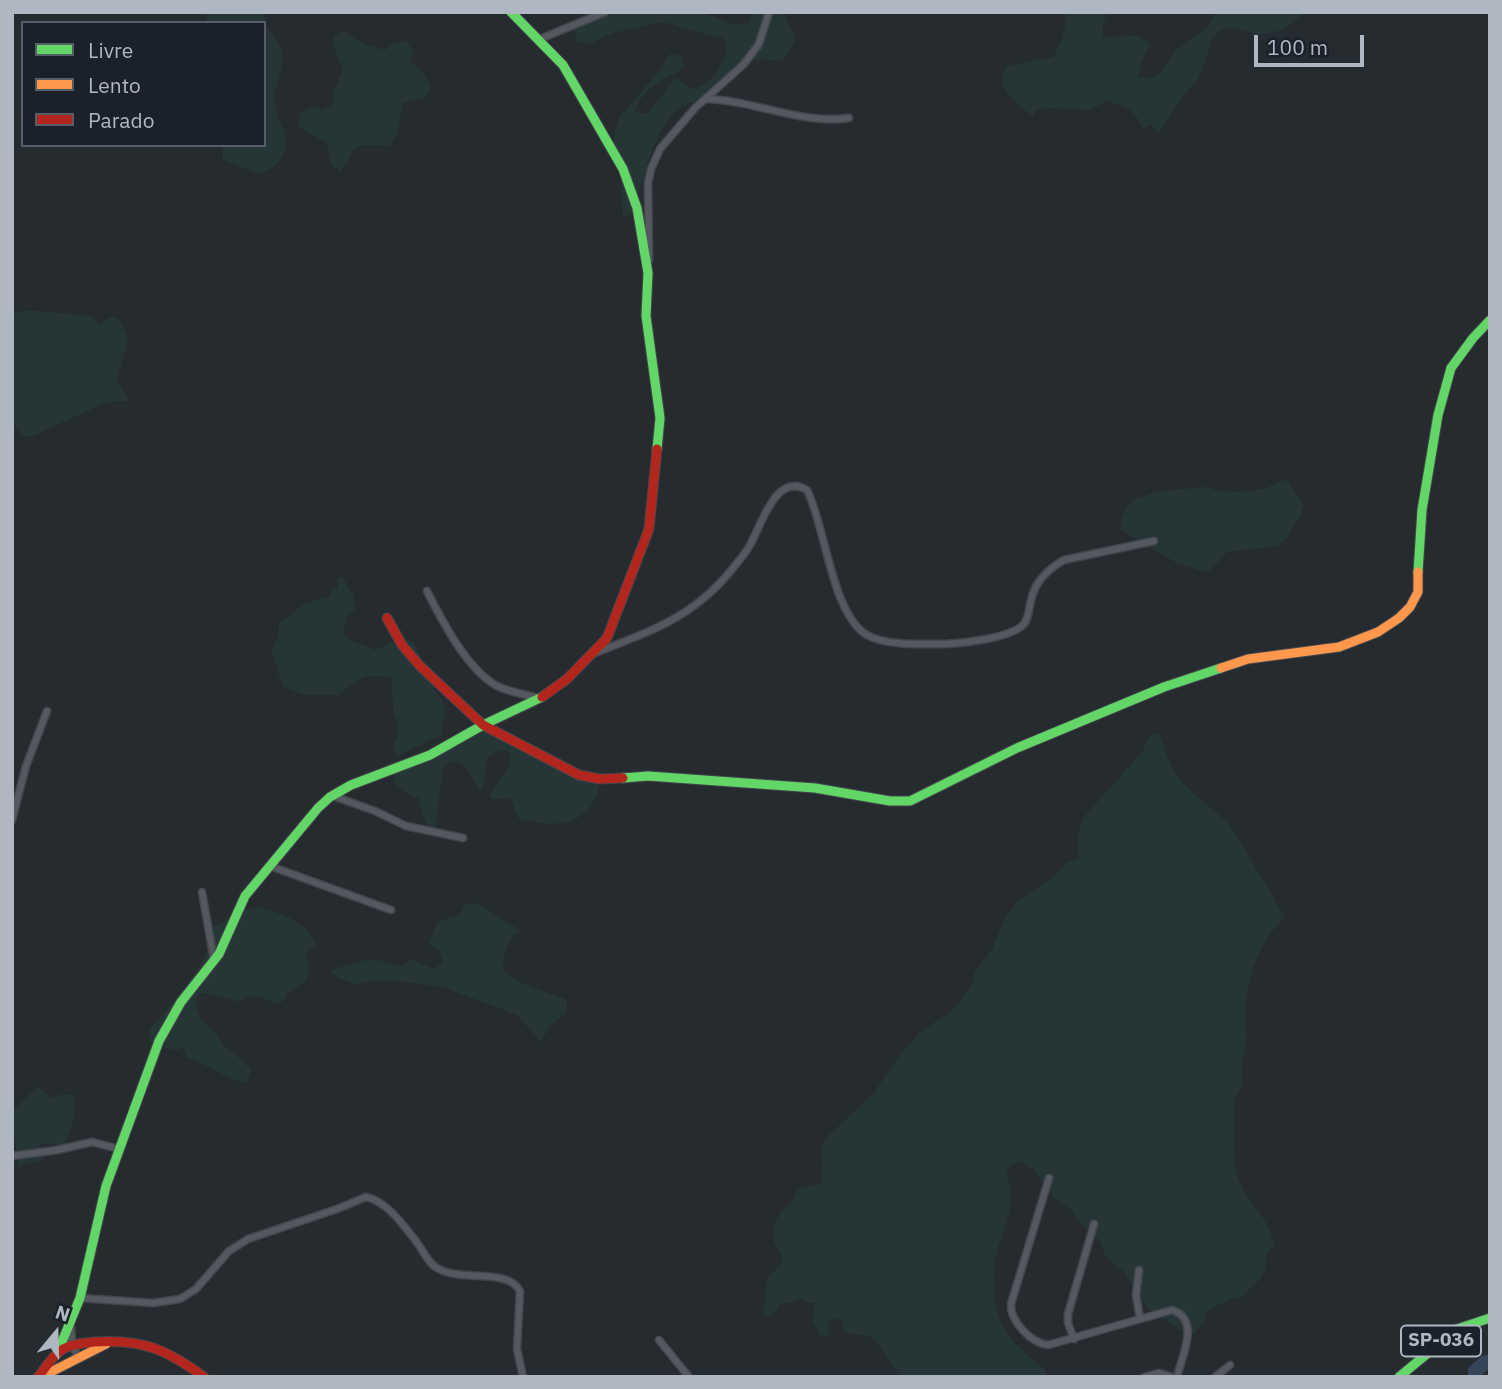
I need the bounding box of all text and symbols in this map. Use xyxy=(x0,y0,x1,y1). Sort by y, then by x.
legend xyxy=(21,21,266,147)
scale bar xyxy=(1257,21,1367,65)
text: 100 m xyxy=(1267,33,1328,61)
text: Livre xyxy=(88,36,133,64)
text: Lento xyxy=(88,71,141,99)
text: Parado xyxy=(88,106,155,134)
north arrow xyxy=(21,1298,91,1368)
text: N xyxy=(52,1300,73,1327)
road number: SP-036 xyxy=(1401,1326,1481,1357)

